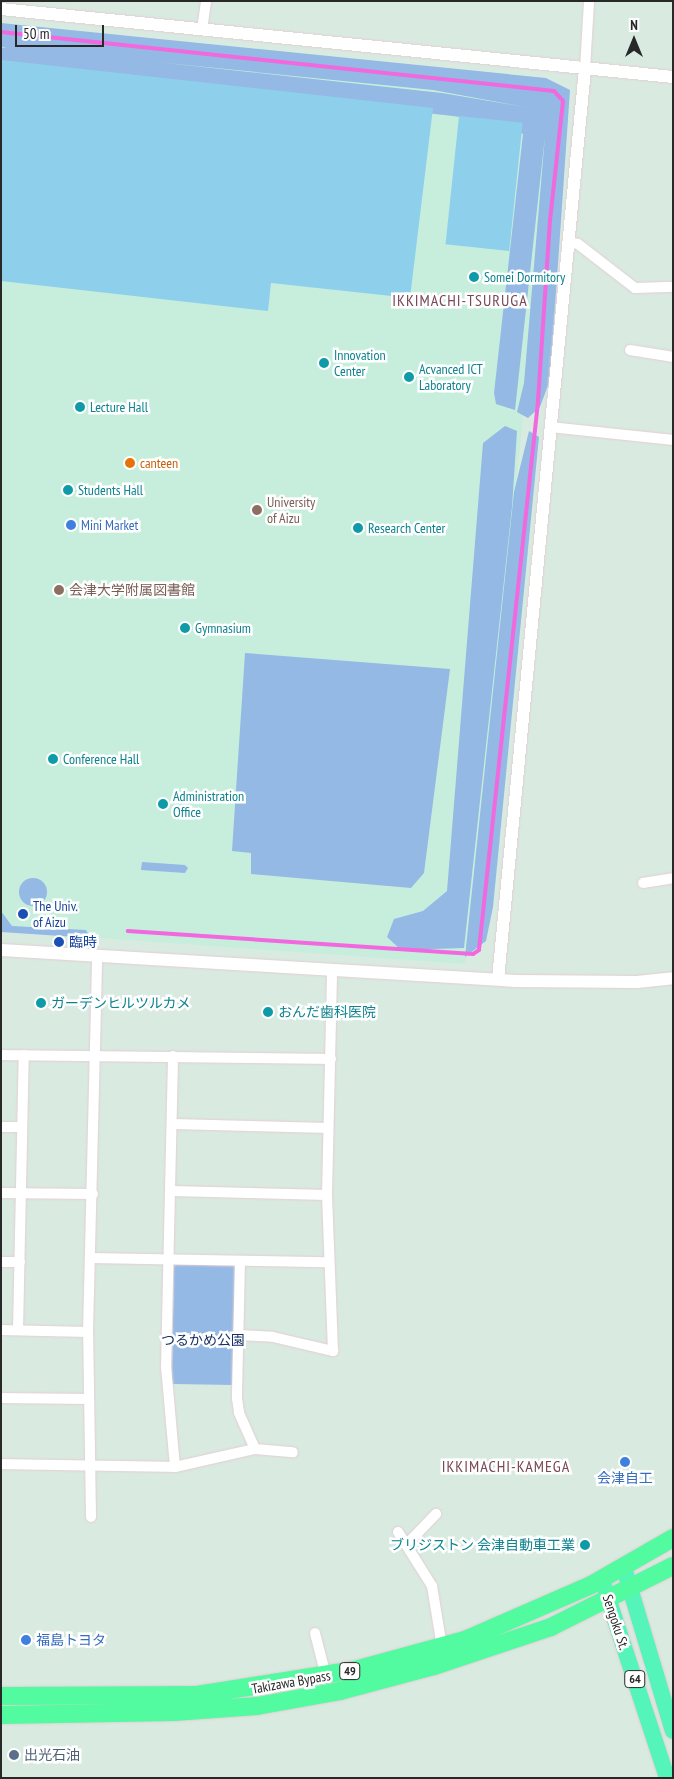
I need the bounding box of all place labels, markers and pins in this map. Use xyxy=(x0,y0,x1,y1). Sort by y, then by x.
place label: Somei Dormitory xyxy=(484,269,565,285)
marker: Somei Dormitory xyxy=(468,271,480,283)
place label: Innovation Center xyxy=(334,347,386,380)
marker: Innovation Center xyxy=(318,357,330,369)
place label: Acvanced ICT Laboratory xyxy=(419,361,483,394)
marker: Acvanced ICT Laboratory xyxy=(403,371,415,383)
place label: Lecture Hall xyxy=(90,399,148,415)
marker: Lecture Hall xyxy=(74,401,86,413)
place label: canteen xyxy=(140,455,178,471)
marker: canteen xyxy=(124,457,136,469)
place label: Students Hall xyxy=(78,482,143,498)
marker: Students Hall xyxy=(62,484,74,496)
place label: University of Aizu xyxy=(267,494,315,526)
marker: University of Aizu xyxy=(251,504,263,516)
place label: Mini Market xyxy=(81,517,138,533)
marker: Mini Market xyxy=(65,519,77,531)
place label: Research Center xyxy=(368,520,445,536)
marker: Research Center xyxy=(352,522,364,534)
place label: 会津大学附属図書館 xyxy=(69,582,195,598)
marker: 会津大学附属図書館 xyxy=(53,584,65,596)
place label: Gymnasium xyxy=(195,620,251,636)
marker: Gymnasium xyxy=(179,622,191,634)
place label: Conference Hall xyxy=(63,751,139,767)
marker: Conference Hall xyxy=(47,753,59,765)
place label: Administration Office xyxy=(173,788,244,820)
marker: Administration Office xyxy=(157,798,169,810)
place label: The Univ. of Aizu xyxy=(33,898,78,930)
marker: The Univ. of Aizu xyxy=(17,908,29,920)
place label: 臨時 xyxy=(69,934,97,950)
marker: 臨時 xyxy=(53,936,65,948)
place label: ガーデンヒルツルカメ xyxy=(51,995,191,1011)
marker: ガーデンヒルツルカメ xyxy=(35,997,47,1009)
place label: おんだ歯科医院 xyxy=(278,1004,376,1020)
marker: おんだ歯科医院 xyxy=(262,1006,274,1018)
marker: 会津自工 xyxy=(619,1456,631,1468)
place label: 会津自工 xyxy=(597,1470,653,1486)
place label: ブリジストン 会津自動車工業 xyxy=(390,1537,575,1553)
marker: ブリジストン 会津自動車工業 xyxy=(579,1539,591,1551)
place label: 福島トヨタ xyxy=(36,1632,106,1648)
marker: 福島トヨタ xyxy=(20,1634,32,1646)
place label: 出光石油 xyxy=(24,1747,80,1763)
marker: 出光石油 xyxy=(8,1749,20,1761)

